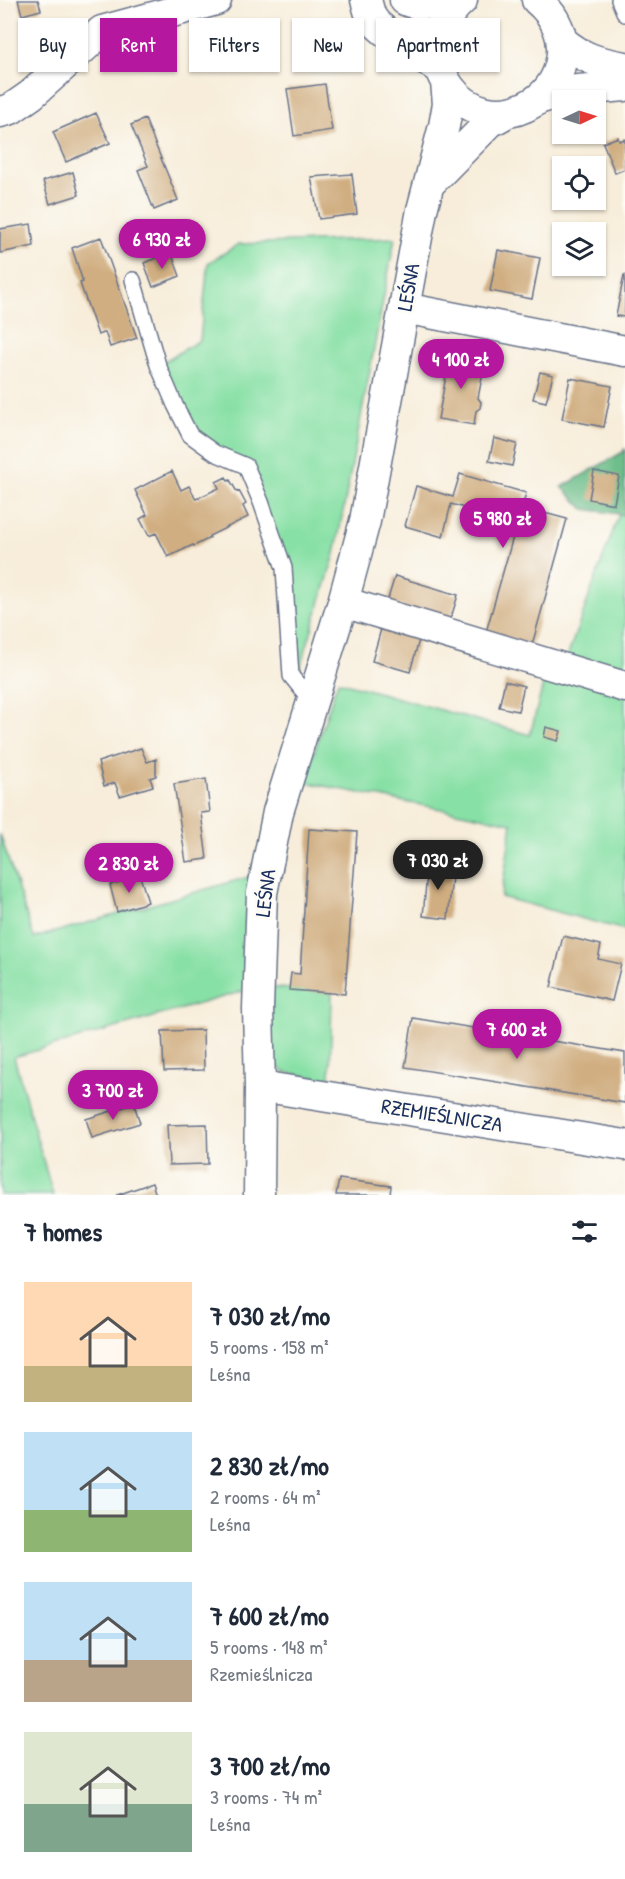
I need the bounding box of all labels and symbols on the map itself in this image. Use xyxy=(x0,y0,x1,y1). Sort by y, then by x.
north arrow xyxy=(552,90,606,144)
pin: 6 930 zł xyxy=(100,219,224,270)
street label: LEŚNA xyxy=(390,261,426,313)
pin: 4 100 zł xyxy=(399,339,523,390)
pin: 5 980 zł xyxy=(441,498,565,549)
pin: 7 030 zł xyxy=(376,840,500,891)
pin: 2 830 zł xyxy=(67,843,191,894)
street label: LEŚNA xyxy=(248,867,282,919)
pin: 7 600 zł xyxy=(455,1009,579,1060)
pin: 3 700 zł xyxy=(51,1070,175,1121)
street label: RZEMIEŚLNICZA xyxy=(379,1091,505,1139)

